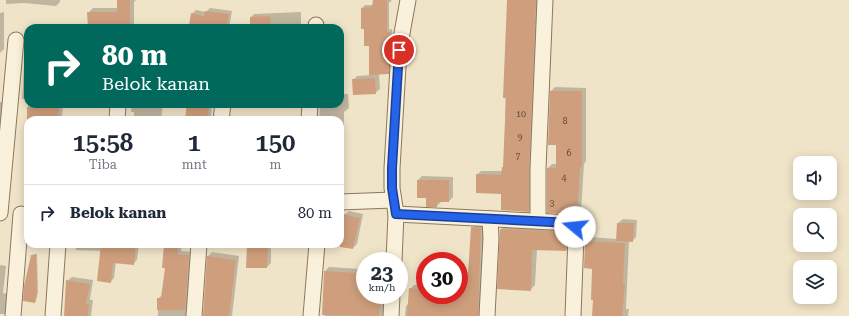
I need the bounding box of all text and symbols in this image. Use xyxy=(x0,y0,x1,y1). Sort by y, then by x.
pin xyxy=(382,33,416,67)
text: 80 m xyxy=(102,39,167,72)
icon: arrive xyxy=(388,39,410,61)
icon: right xyxy=(36,40,88,92)
text: Belok kanan xyxy=(102,73,210,94)
house number: 10 xyxy=(516,109,526,119)
house number: 8 xyxy=(562,116,568,126)
text: 15:58 xyxy=(72,129,133,157)
text: 1 xyxy=(188,129,201,157)
text: 150 xyxy=(255,129,296,157)
house number: 9 xyxy=(517,132,523,142)
house number: 6 xyxy=(566,148,572,158)
house number: 7 xyxy=(515,151,521,161)
map controls xyxy=(793,156,837,304)
button: sound xyxy=(793,156,837,200)
text: Tiba xyxy=(89,157,117,172)
text: mnt xyxy=(182,157,207,172)
text: m xyxy=(269,157,281,172)
house number: 4 xyxy=(561,173,567,183)
house number: 3 xyxy=(549,198,555,208)
icon: right xyxy=(36,202,58,224)
text: Belok kanan xyxy=(70,204,166,222)
text: 80 m xyxy=(298,204,332,222)
position arrow xyxy=(554,206,596,248)
button: search xyxy=(793,208,837,252)
speed limit sign: 30 xyxy=(416,252,468,304)
button: layers xyxy=(793,260,837,304)
text: 23 xyxy=(371,261,393,285)
text: km/h xyxy=(369,282,395,293)

